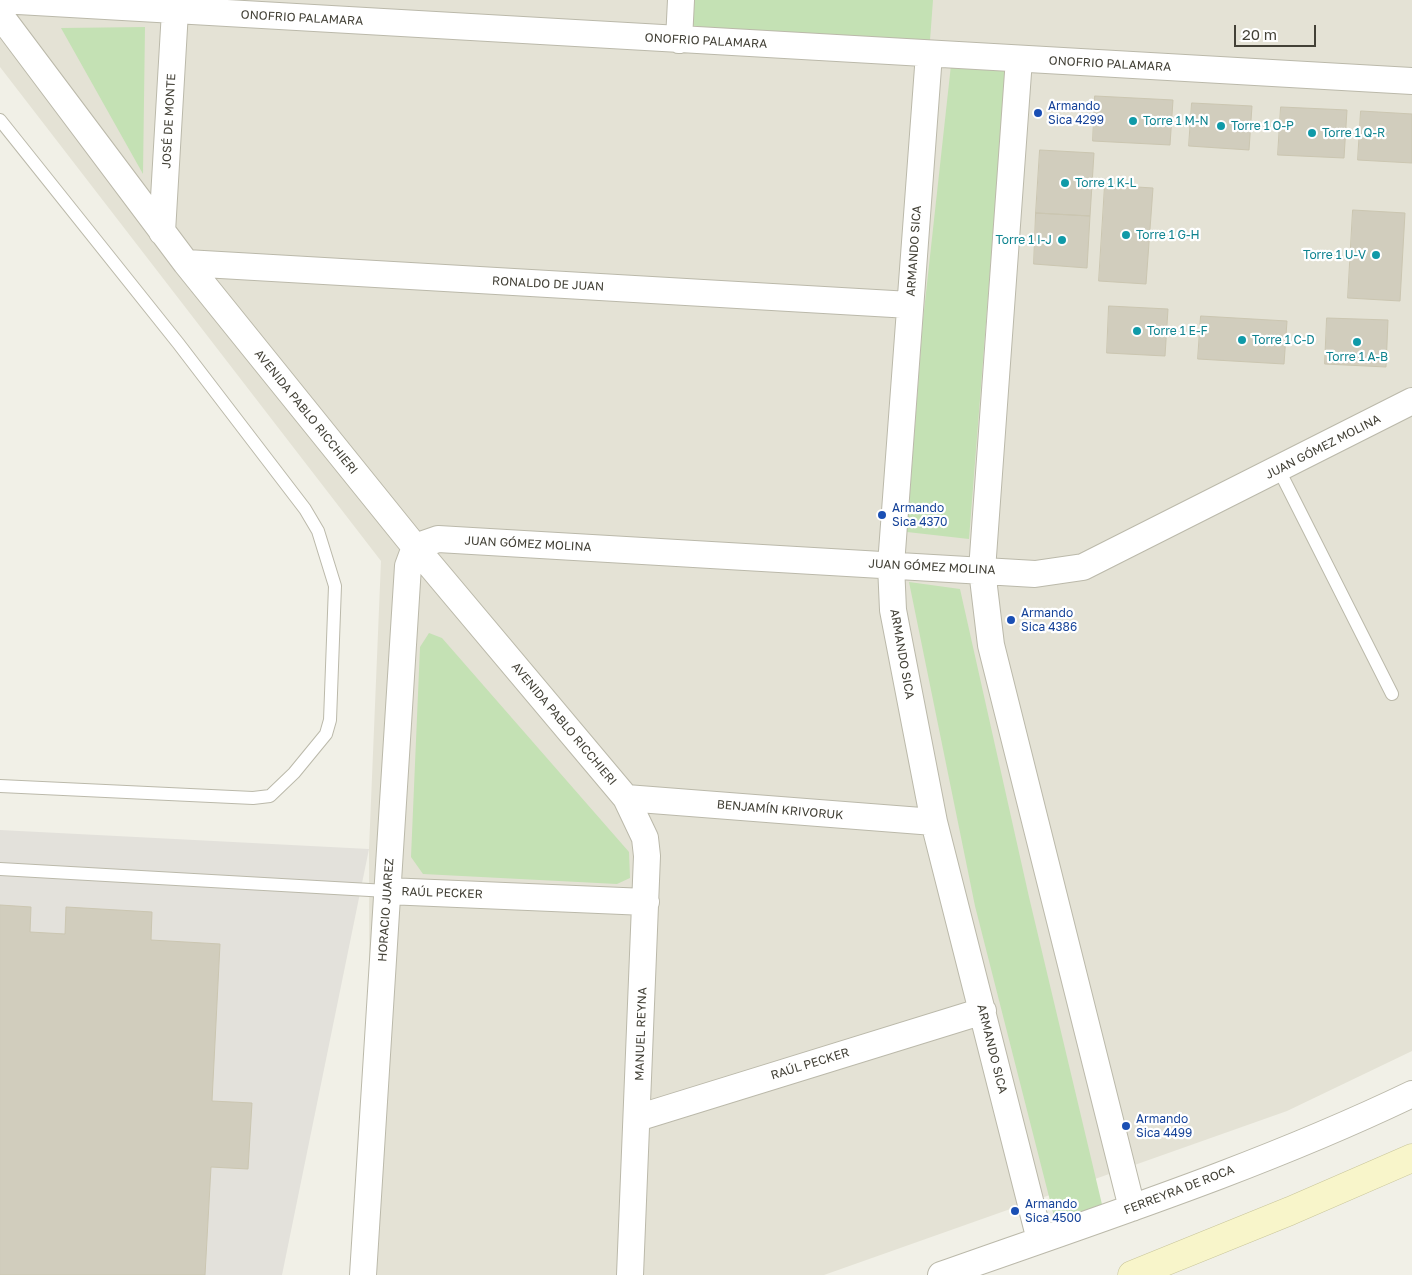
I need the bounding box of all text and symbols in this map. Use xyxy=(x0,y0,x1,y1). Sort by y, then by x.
street label: ONOFRIO PALAMARA xyxy=(240,8,364,28)
scale bar xyxy=(1237,15,1320,47)
text: 20 m xyxy=(1242,25,1277,43)
street label: ONOFRIO PALAMARA xyxy=(644,31,768,51)
street label: ONOFRIO PALAMARA xyxy=(1048,54,1172,74)
street label: JOSÉ DE MONTE xyxy=(159,73,179,169)
place label: Armando Sica 4299 xyxy=(1048,99,1104,127)
marker: Armando Sica 4299 xyxy=(1032,107,1044,119)
place label: Torre 1 M-N xyxy=(1143,114,1209,128)
marker: Torre 1 M-N xyxy=(1127,115,1139,127)
place label: Torre 1 O-P xyxy=(1231,119,1294,133)
marker: Torre 1 O-P xyxy=(1215,120,1227,132)
place label: Torre 1 Q-R xyxy=(1322,126,1385,140)
marker: Torre 1 Q-R xyxy=(1306,127,1318,139)
place label: Torre 1 K-L xyxy=(1075,176,1136,190)
marker: Torre 1 K-L xyxy=(1059,177,1071,189)
street label: ARMANDO SICA xyxy=(904,205,924,297)
place label: Torre 1 G-H xyxy=(1136,228,1200,242)
marker: Torre 1 G-H xyxy=(1120,229,1132,241)
place label: Torre 1 I-J xyxy=(995,233,1052,247)
marker: Torre 1 I-J xyxy=(1056,234,1068,246)
place label: Torre 1 U-V xyxy=(1303,248,1366,262)
marker: Torre 1 U-V xyxy=(1370,249,1382,261)
street label: RONALDO DE JUAN xyxy=(492,274,604,294)
place label: Torre 1 E-F xyxy=(1147,324,1208,338)
marker: Torre 1 E-F xyxy=(1131,325,1143,337)
place label: Torre 1 C-D xyxy=(1252,333,1315,347)
marker: Torre 1 C-D xyxy=(1236,334,1248,346)
marker: Torre 1 A-B xyxy=(1351,336,1363,348)
street label: AVENIDA PABLO RICCHIERI xyxy=(251,347,361,477)
place label: Torre 1 A-B xyxy=(1326,350,1388,364)
street label: JUAN GÓMEZ MOLINA xyxy=(1263,412,1383,482)
place label: Armando Sica 4370 xyxy=(892,501,947,529)
marker: Armando Sica 4370 xyxy=(876,509,888,521)
street label: JUAN GÓMEZ MOLINA xyxy=(464,533,592,555)
street label: JUAN GÓMEZ MOLINA xyxy=(868,556,996,578)
place label: Armando Sica 4386 xyxy=(1021,606,1077,634)
street label: ARMANDO SICA xyxy=(887,608,917,700)
marker: Armando Sica 4386 xyxy=(1005,614,1017,626)
street label: AVENIDA PABLO RICCHIERI xyxy=(508,660,620,788)
street label: BENJAMÍN KRIVORUK xyxy=(716,797,844,823)
street label: HORACIO JUAREZ xyxy=(375,858,397,962)
street label: RAÚL PECKER xyxy=(401,884,483,902)
street label: MANUEL REYNA xyxy=(632,987,650,1081)
street label: ARMANDO SICA xyxy=(974,1003,1010,1095)
street label: RAÚL PECKER xyxy=(769,1045,851,1083)
place label: Armando Sica 4499 xyxy=(1136,1112,1192,1140)
marker: Armando Sica 4499 xyxy=(1120,1120,1132,1132)
street label: FERREYRA DE ROCA xyxy=(1122,1162,1236,1218)
place label: Armando Sica 4500 xyxy=(1025,1197,1081,1225)
marker: Armando Sica 4500 xyxy=(1009,1205,1021,1217)

